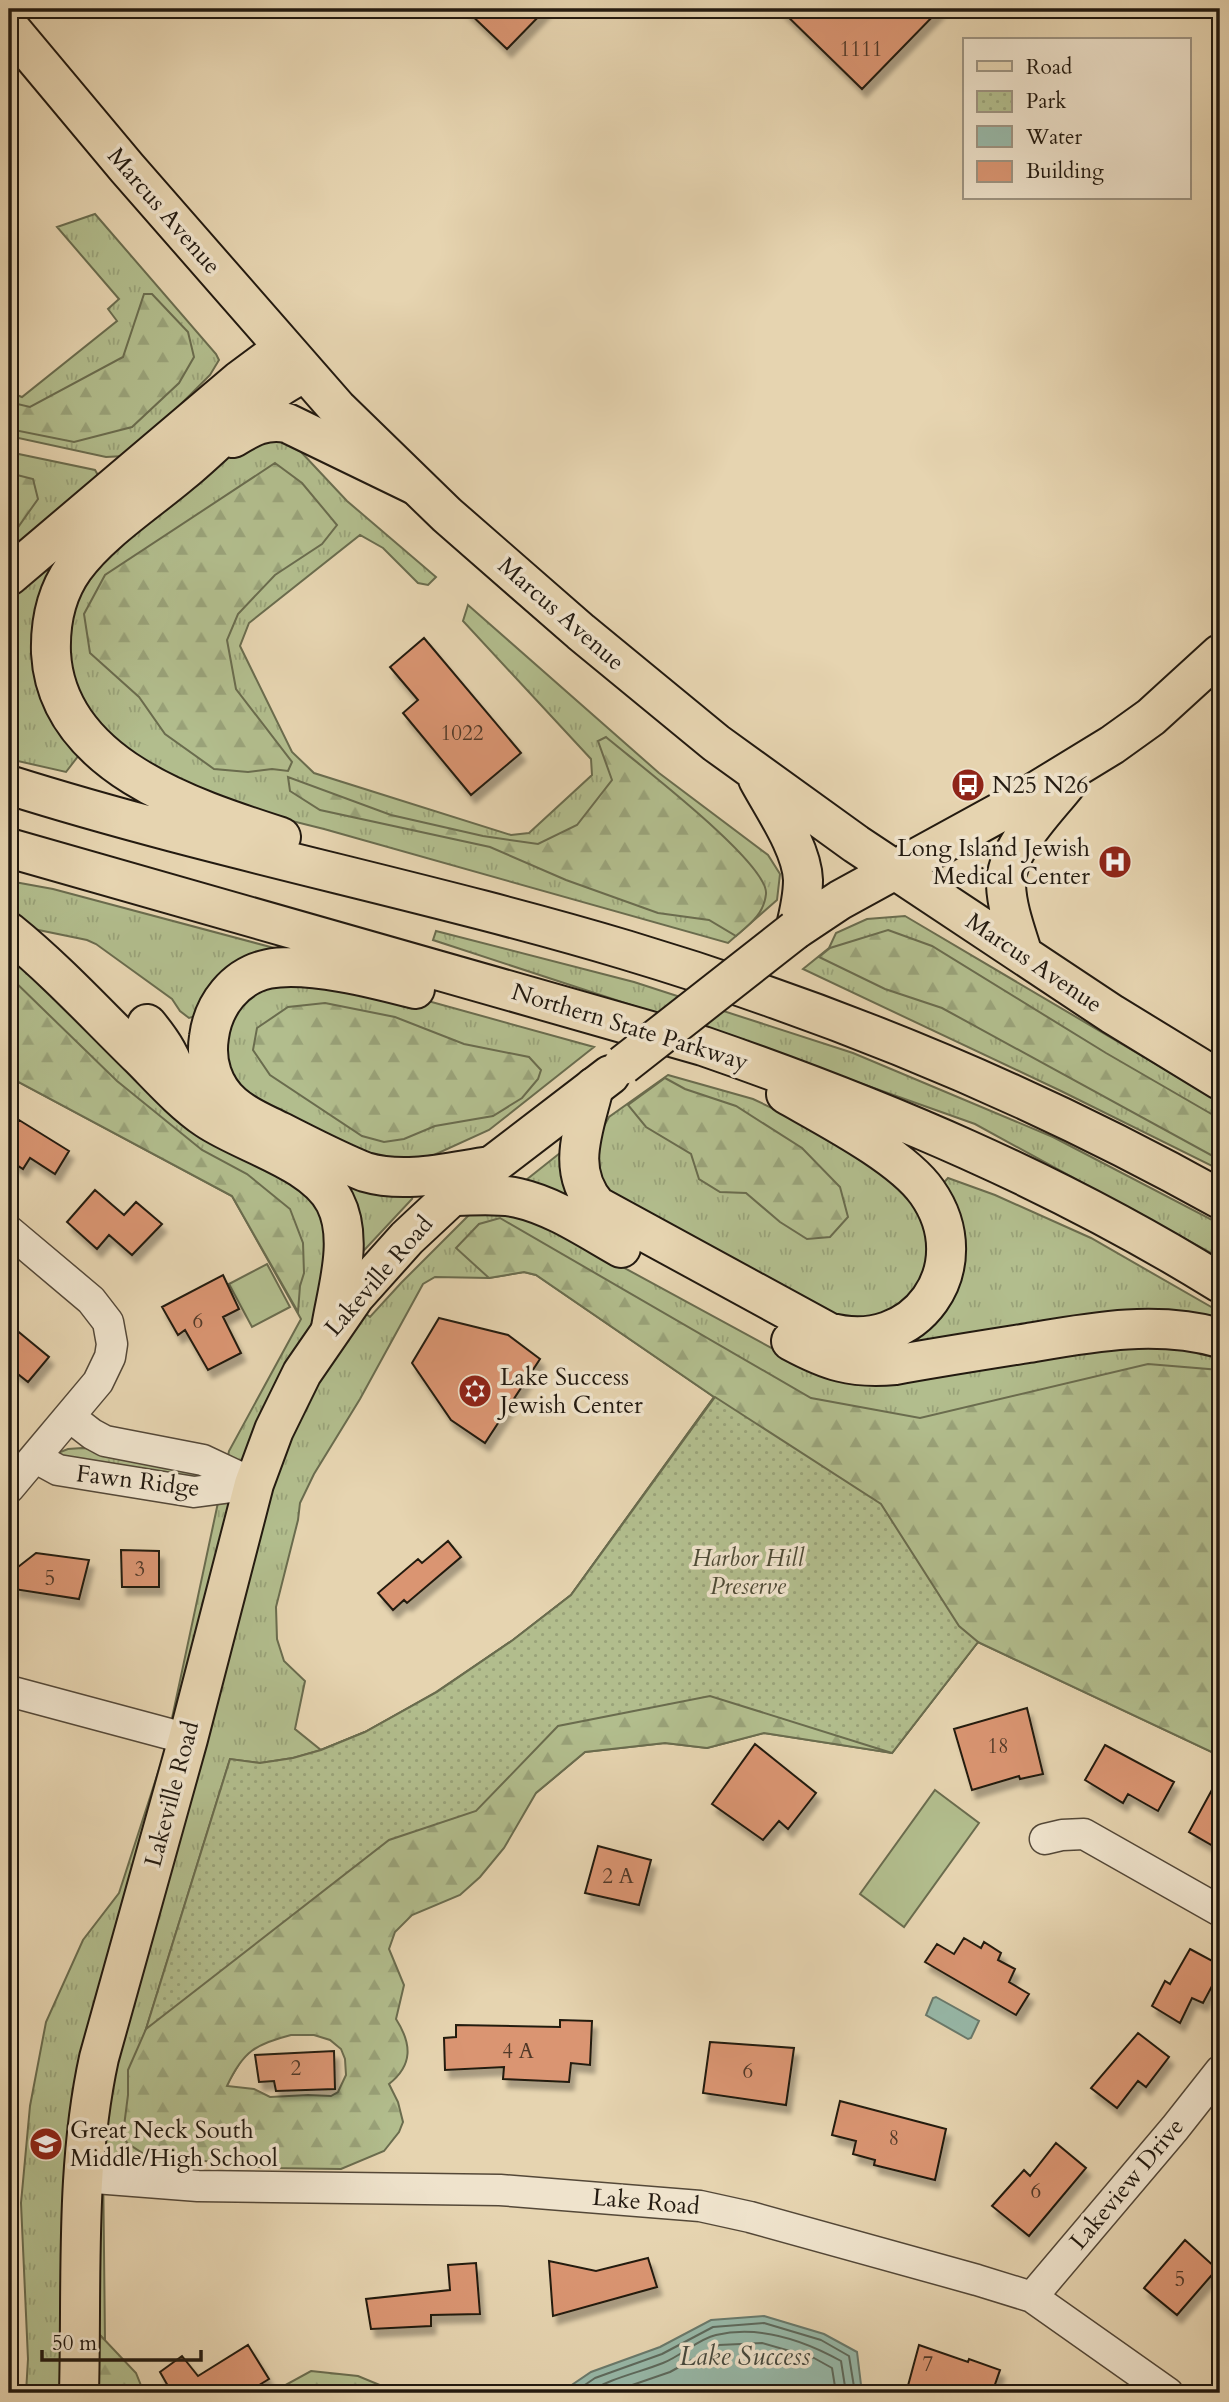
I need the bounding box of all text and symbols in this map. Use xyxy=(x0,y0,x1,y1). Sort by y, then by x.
house number: 1111 xyxy=(839,35,883,64)
legend xyxy=(963,38,1190,200)
text: Road xyxy=(1026,53,1072,82)
text: Park xyxy=(1026,87,1067,116)
text: Water xyxy=(1025,123,1082,152)
street label: Marcus Avenue xyxy=(100,140,228,282)
text: Building xyxy=(1026,157,1104,186)
street label: Marcus Avenue xyxy=(490,550,632,678)
house number: 1022 xyxy=(440,719,484,748)
bus stop icon: N25 N26 xyxy=(949,766,987,804)
place label: N25 N26 xyxy=(992,769,1089,802)
place label: Long Island Jewish Medical Center xyxy=(897,832,1090,893)
hospital icon: Long Island Jewish Medical Center xyxy=(1096,843,1134,881)
street label: Marcus Avenue xyxy=(959,905,1109,1021)
street label: Northern State Parkway xyxy=(508,975,753,1079)
street label: Lakeville Road xyxy=(317,1208,441,1343)
house number: 6 xyxy=(193,1307,203,1336)
place label: Lake Success Jewish Center xyxy=(497,1361,643,1422)
synagogue icon: Lake Success Jewish Center xyxy=(456,1372,494,1410)
street label: Fawn Ridge xyxy=(75,1457,201,1505)
park label: Harbor Hill Preserve xyxy=(692,1542,805,1603)
house number: 3 xyxy=(135,1555,145,1584)
house number: 5 xyxy=(45,1564,55,1593)
street label: Lakeville Road xyxy=(137,1717,207,1871)
house number: 18 xyxy=(987,1732,1009,1761)
house number: 2 A xyxy=(602,1862,634,1891)
house number: 4 A xyxy=(502,2037,534,2066)
house number: 2 xyxy=(291,2054,302,2083)
house number: 6 xyxy=(743,2057,753,2086)
street label: Lakeview Drive xyxy=(1062,2111,1192,2257)
place label: Great Neck South Middle/High School xyxy=(70,2114,278,2175)
house number: 8 xyxy=(889,2124,899,2153)
school or university icon: Great Neck South Middle/High School xyxy=(27,2125,65,2163)
house number: 6 xyxy=(1031,2177,1041,2206)
street label: Lake Road xyxy=(591,2181,701,2223)
house number: 5 xyxy=(1175,2265,1185,2294)
scale bar xyxy=(42,2318,201,2362)
text: 50 m xyxy=(52,2329,97,2358)
water label: Lake Success xyxy=(680,2339,811,2374)
house number: 7 xyxy=(923,2350,934,2379)

